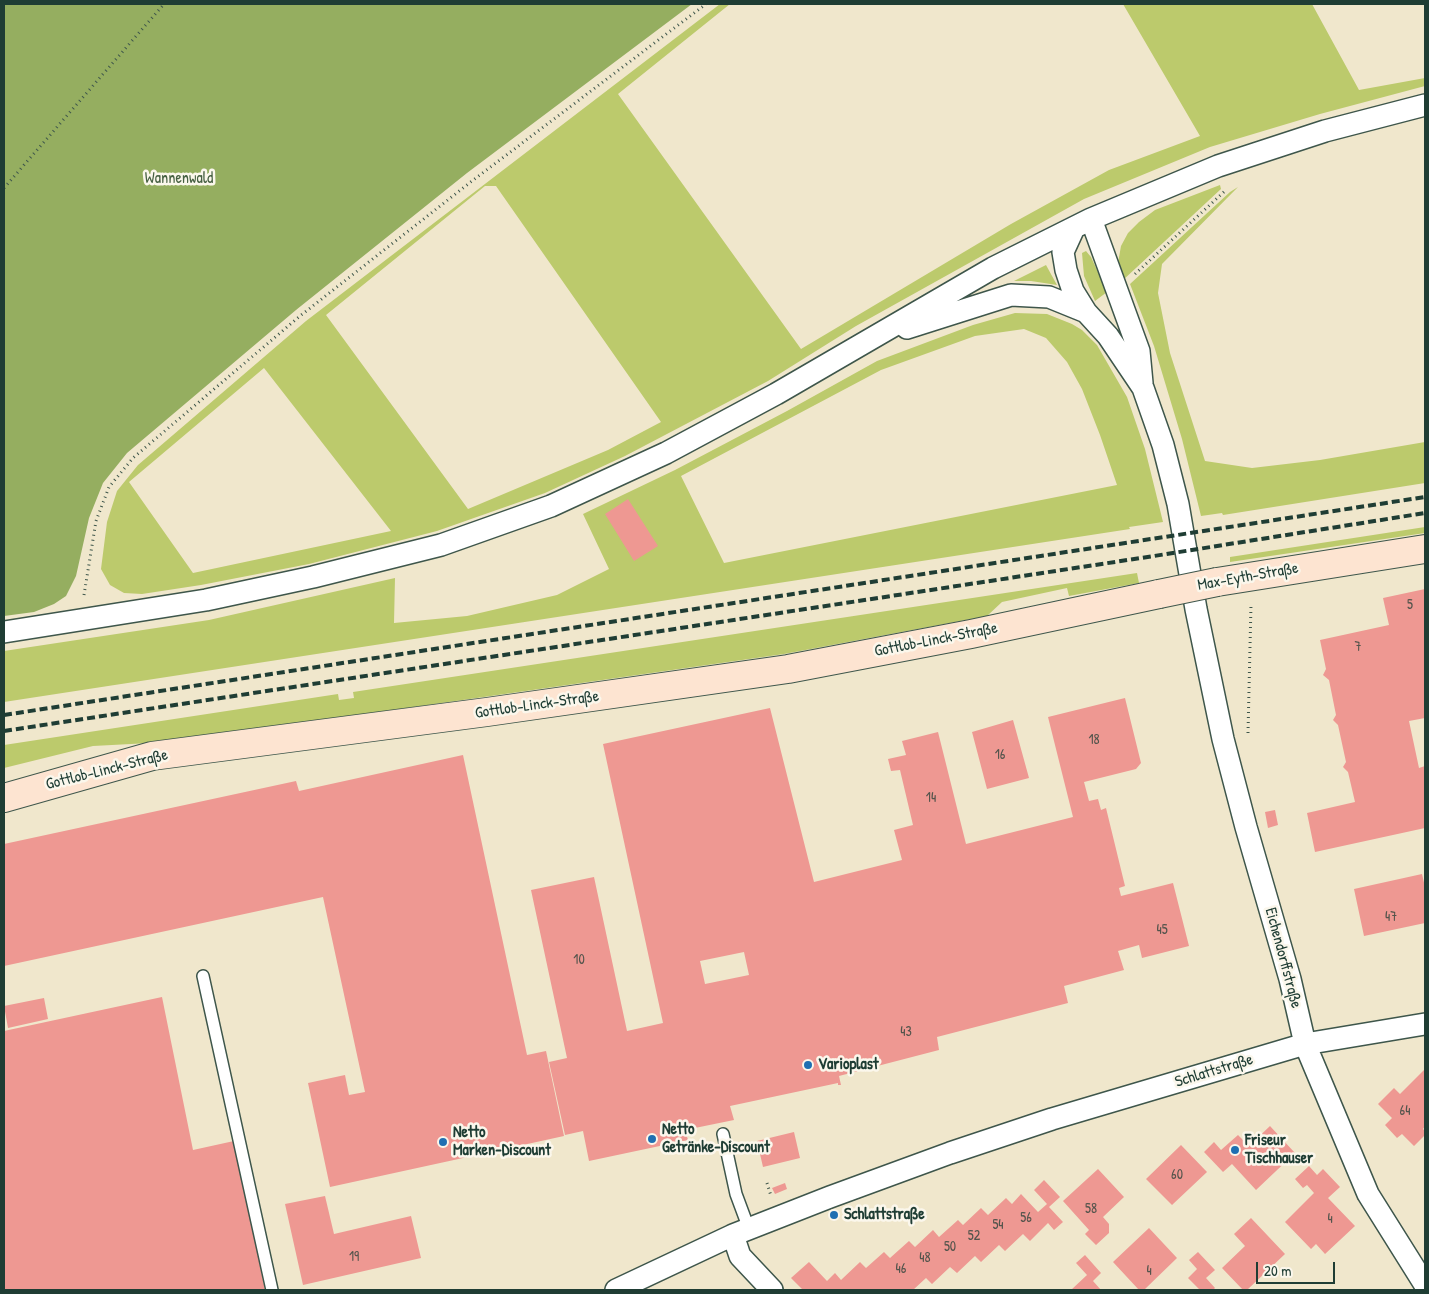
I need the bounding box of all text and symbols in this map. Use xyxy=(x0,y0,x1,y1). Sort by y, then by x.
park label: Wannenwald xyxy=(145,169,213,189)
street label: Max-Eyth-Straße xyxy=(1196,559,1300,595)
house number: 5 xyxy=(1407,597,1413,613)
street label: Gottlob-Linck-Straße xyxy=(873,619,999,661)
house number: 7 xyxy=(1355,639,1361,655)
street label: Gottlob-Linck-Straße xyxy=(474,687,600,723)
house number: 18 xyxy=(1088,732,1100,748)
street label: Gottlob-Linck-Straße xyxy=(44,746,170,794)
house number: 16 xyxy=(995,747,1005,763)
house number: 14 xyxy=(926,790,936,806)
street label: Eichendorffstraße xyxy=(1260,906,1306,1010)
house number: 47 xyxy=(1385,909,1397,925)
house number: 45 xyxy=(1156,922,1168,938)
house number: 10 xyxy=(573,952,585,968)
house number: 43 xyxy=(900,1024,912,1040)
street label: Schlattstraße xyxy=(1173,1050,1255,1092)
place label: Varioplast xyxy=(818,1055,878,1075)
marker: Varioplast xyxy=(802,1059,814,1071)
house number: 64 xyxy=(1400,1103,1410,1119)
place label: Netto Getränke-Discount xyxy=(662,1120,770,1158)
place label: Netto Marken-Discount xyxy=(453,1123,551,1161)
place label: Friseur Tischhauser xyxy=(1245,1131,1313,1169)
marker: Netto Getränke-Discount xyxy=(646,1133,658,1145)
marker: Netto Marken-Discount xyxy=(437,1136,449,1148)
marker: Friseur Tischhauser xyxy=(1229,1144,1241,1156)
house number: 60 xyxy=(1171,1167,1183,1183)
house number: 58 xyxy=(1085,1201,1097,1217)
place label: Schlattstraße xyxy=(844,1205,925,1225)
marker: Schlattstraße xyxy=(828,1209,840,1221)
house number: 56 xyxy=(1020,1210,1032,1226)
house number: 4 xyxy=(1327,1211,1333,1227)
house number: 54 xyxy=(992,1217,1004,1233)
house number: 52 xyxy=(968,1228,980,1244)
house number: 50 xyxy=(944,1239,956,1255)
house number: 19 xyxy=(349,1249,359,1265)
house number: 48 xyxy=(919,1250,931,1266)
scale bar xyxy=(1259,1252,1338,1284)
text: 20 m xyxy=(1264,1260,1291,1281)
house number: 46 xyxy=(896,1261,906,1277)
house number: 4 xyxy=(1146,1263,1152,1279)

